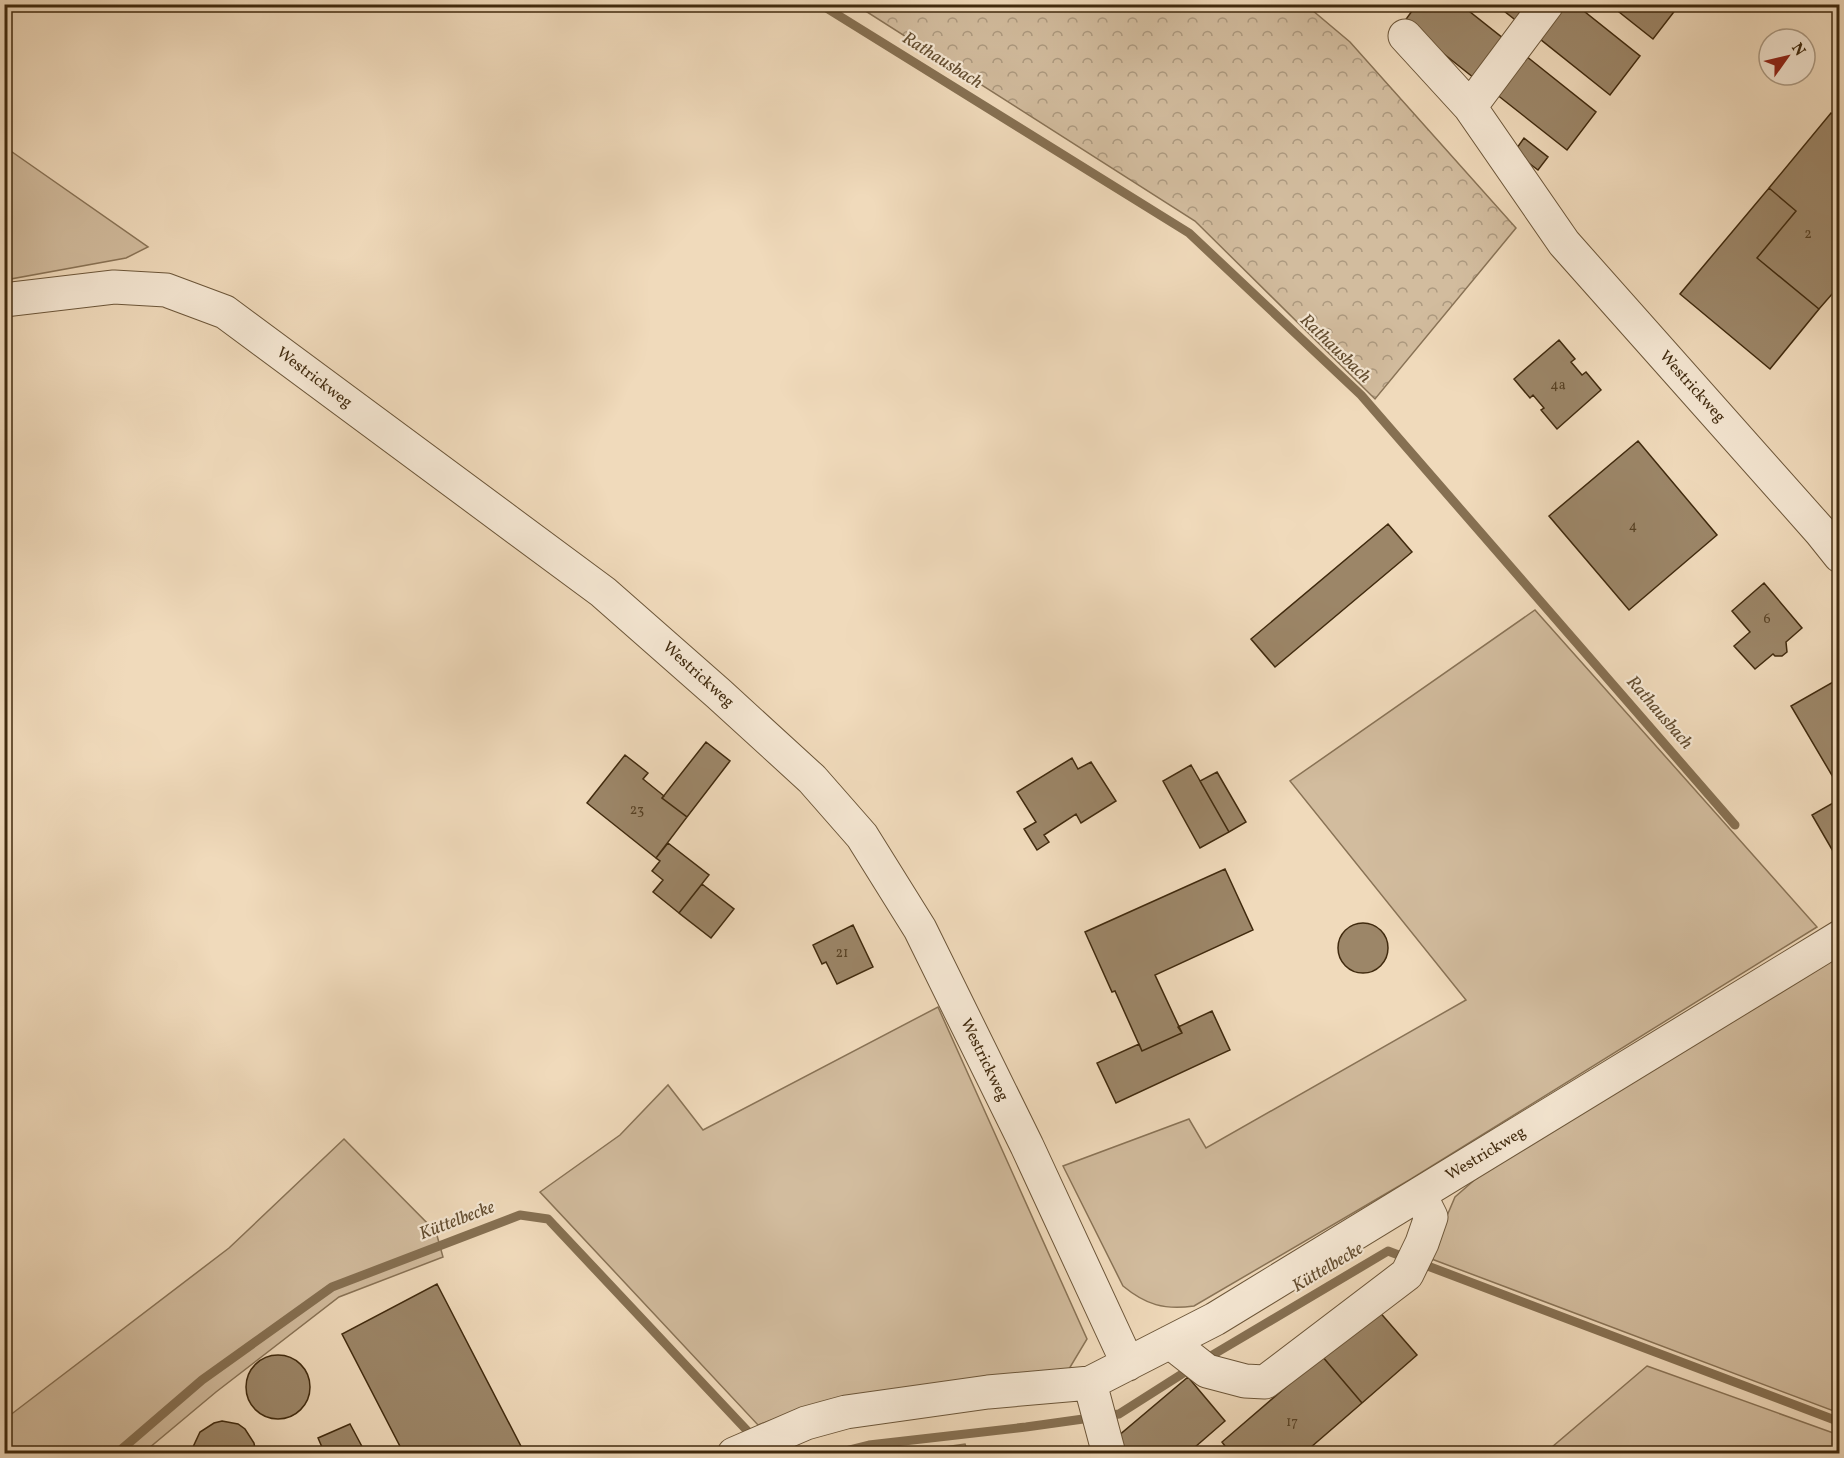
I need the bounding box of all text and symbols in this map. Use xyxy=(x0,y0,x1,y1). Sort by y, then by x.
water label: Rathausbach xyxy=(897,26,987,96)
north arrow xyxy=(1757,27,1817,87)
text: N xyxy=(1785,39,1810,61)
house number: 2 xyxy=(1804,225,1812,244)
water label: Rathausbach xyxy=(1294,309,1376,389)
street label: Westrickweg xyxy=(272,342,356,414)
street label: Westrickweg xyxy=(1654,346,1730,428)
house number: 4a xyxy=(1550,376,1566,395)
house number: 4 xyxy=(1629,517,1637,536)
house number: 6 xyxy=(1763,610,1771,629)
street label: Westrickweg xyxy=(657,637,739,713)
water label: Rathausbach xyxy=(1620,671,1698,755)
house number: 23 xyxy=(630,801,644,820)
house number: 21 xyxy=(836,944,848,963)
street label: Westrickweg xyxy=(954,1015,1014,1105)
street label: Westrickweg xyxy=(1442,1121,1530,1187)
water label: Küttelbecke xyxy=(416,1195,499,1247)
water label: Küttelbecke xyxy=(1288,1237,1369,1299)
house number: 17 xyxy=(1286,1413,1298,1432)

